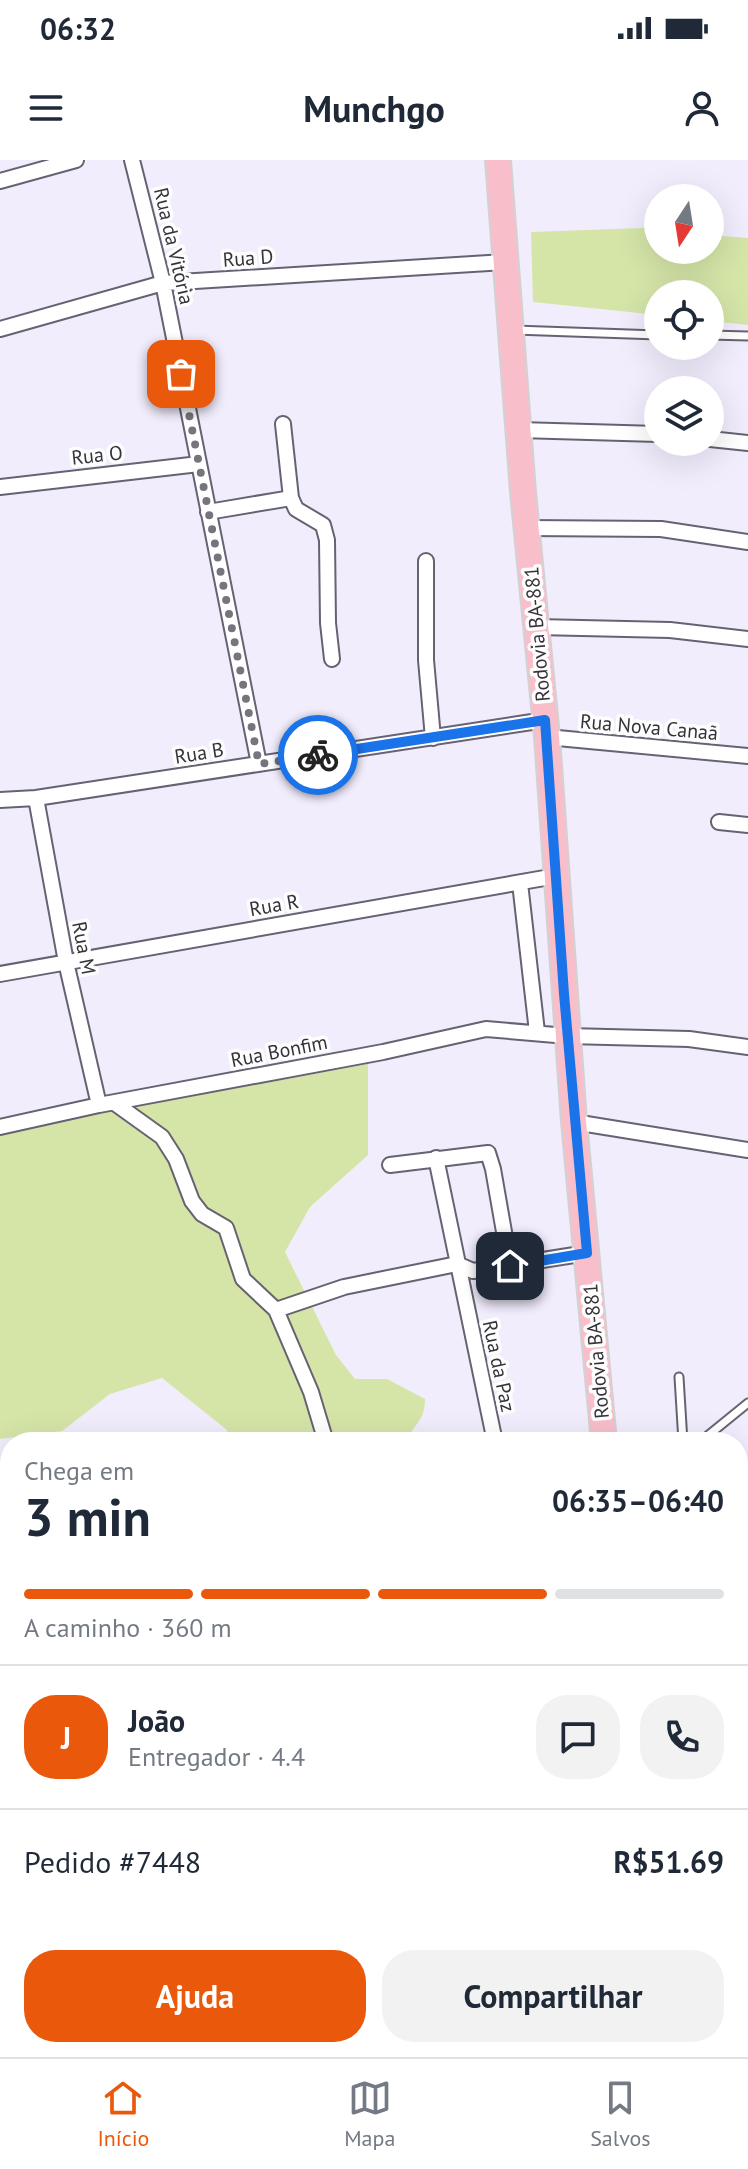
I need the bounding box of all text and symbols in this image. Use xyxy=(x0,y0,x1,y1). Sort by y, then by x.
text: 06:32 xyxy=(40,9,116,48)
text: Munchgo xyxy=(303,85,445,132)
icon: menu xyxy=(24,86,68,130)
icon: person xyxy=(680,86,724,130)
north arrow xyxy=(644,184,724,264)
map controls xyxy=(644,184,724,456)
street label: Rua da Vitória xyxy=(148,185,200,307)
street label: Rua D xyxy=(222,243,274,273)
button: locate xyxy=(644,280,724,360)
pin xyxy=(147,340,215,408)
icon: bag xyxy=(159,352,203,396)
button: layers xyxy=(644,376,724,456)
street label: Rua O xyxy=(70,439,124,471)
street label: Rodovia BA-881 xyxy=(518,565,556,703)
street label: Rua Nova Canaã xyxy=(579,708,719,746)
courier xyxy=(278,715,358,795)
icon: bike xyxy=(296,733,340,777)
street label: Rua B xyxy=(173,736,225,770)
street label: Rua R xyxy=(247,888,301,922)
street label: Rua M xyxy=(66,919,102,977)
street label: Rua Bonfim xyxy=(228,1029,330,1073)
pin xyxy=(476,1232,544,1300)
icon: home xyxy=(488,1244,532,1288)
street label: Rodovia BA-881 xyxy=(577,1282,615,1420)
street label: Rua da Paz xyxy=(477,1318,521,1414)
text: Chega em xyxy=(24,1454,134,1487)
text: 06:35–06:40 xyxy=(552,1481,724,1520)
text: 3 min xyxy=(24,1483,151,1550)
text: A caminho · 360 m xyxy=(24,1611,232,1644)
button: chat xyxy=(536,1695,620,1779)
button: phone xyxy=(640,1695,724,1779)
text: João xyxy=(128,1701,185,1740)
text: J xyxy=(61,1718,71,1757)
text: Entregador · 4.4 xyxy=(128,1740,305,1773)
text: Pedido #7448 xyxy=(24,1842,201,1881)
text: R$51.69 xyxy=(614,1842,724,1881)
button: Ajuda xyxy=(24,1950,366,2042)
button: Compartilhar xyxy=(382,1950,724,2042)
tab: Início xyxy=(97,2076,149,2152)
tab: Mapa xyxy=(344,2076,395,2152)
tab: Salvos xyxy=(590,2076,651,2152)

